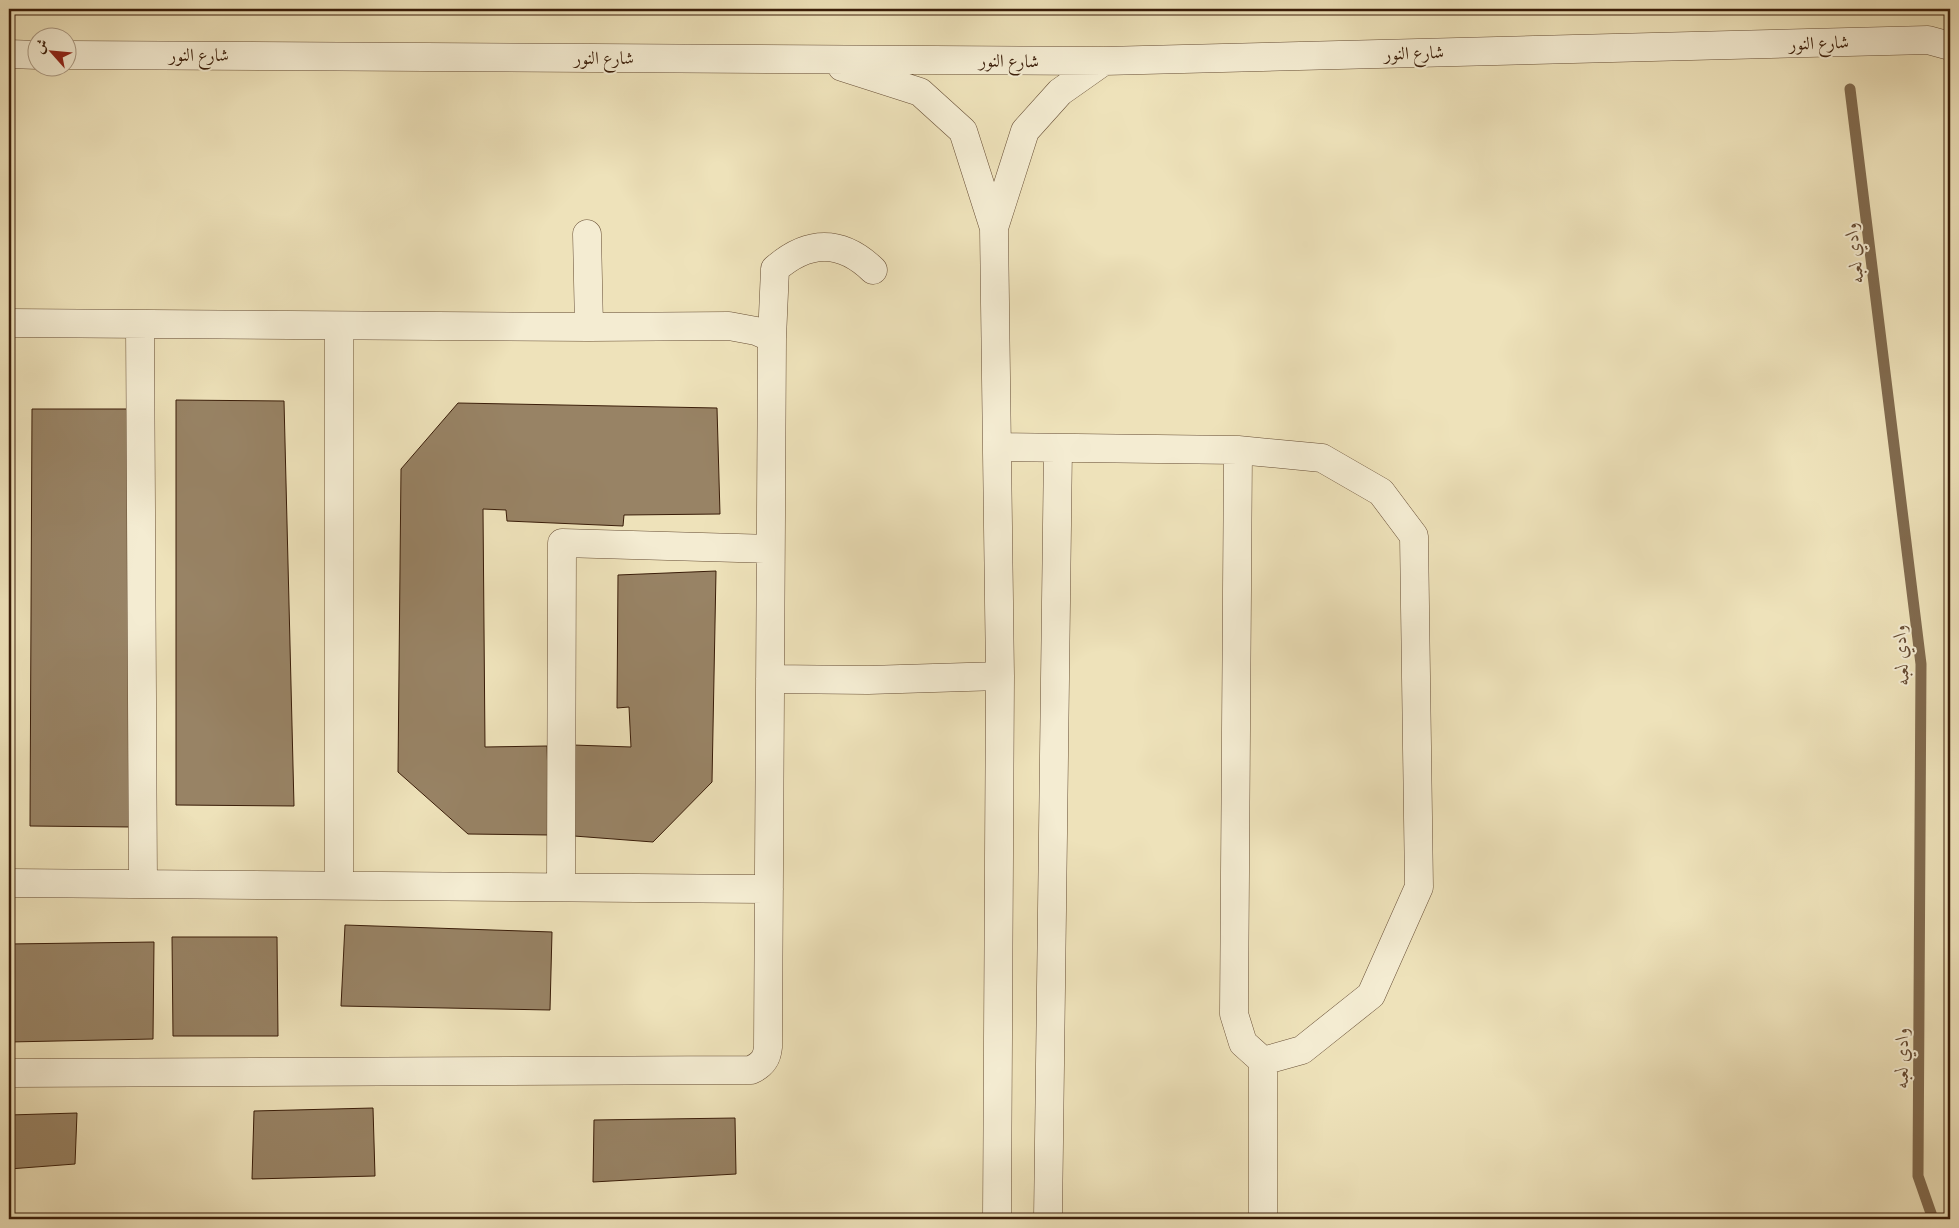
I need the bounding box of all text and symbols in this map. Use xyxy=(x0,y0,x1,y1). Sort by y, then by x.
north arrow xyxy=(28,28,78,78)
street label: شارع النور xyxy=(1787,31,1849,59)
text: ش xyxy=(30,36,52,56)
street label: شارع النور xyxy=(1382,41,1444,69)
street label: شارع النور xyxy=(167,44,229,70)
street label: شارع النور xyxy=(572,47,634,73)
street label: شارع النور xyxy=(977,49,1039,77)
water label: وادي لعبه xyxy=(1838,221,1873,285)
water label: وادي لعبه xyxy=(1887,623,1918,686)
water label: وادي لعبه xyxy=(1890,1027,1917,1089)

